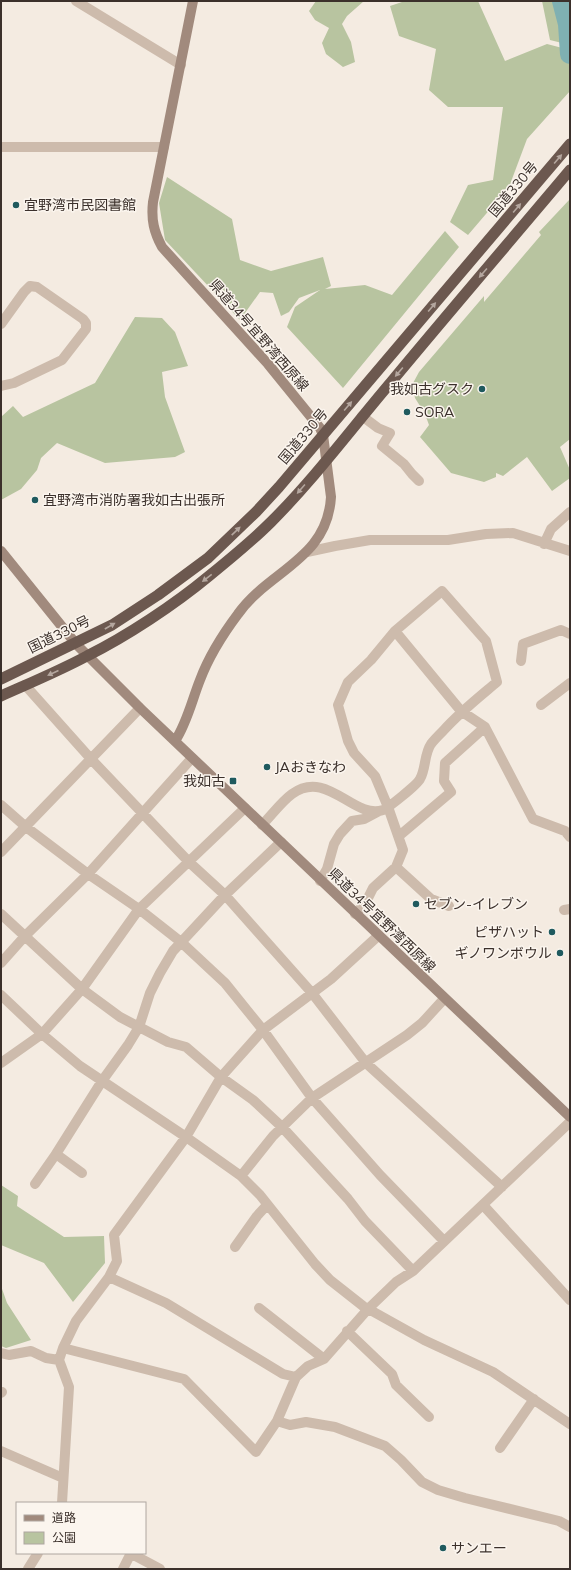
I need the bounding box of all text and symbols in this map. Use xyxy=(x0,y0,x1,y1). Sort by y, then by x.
one-way arrow xyxy=(553,154,562,165)
street label: 国道330号 xyxy=(485,157,541,221)
place label: 宜野湾市民図書館 xyxy=(24,196,136,214)
marker: 宜野湾市民図書館 xyxy=(11,200,21,210)
one-way arrow xyxy=(512,202,521,213)
one-way arrow xyxy=(478,268,487,278)
street label: 県道34号宜野湾西原線 xyxy=(205,275,313,395)
one-way arrow xyxy=(428,301,437,312)
one-way arrow xyxy=(394,367,403,378)
place label: 我如古グスク xyxy=(390,380,474,398)
marker: 我如古グスク xyxy=(477,384,487,394)
one-way arrow xyxy=(343,401,352,410)
place label: SORA xyxy=(415,403,455,421)
street label: 国道330号 xyxy=(275,404,331,468)
marker: SORA xyxy=(402,407,412,417)
one-way arrow xyxy=(297,484,306,494)
place label: 宜野湾市消防署我如古出張所 xyxy=(43,491,225,509)
marker: 宜野湾市消防署我如古出張所 xyxy=(30,495,40,505)
one-way arrow xyxy=(231,527,241,536)
one-way arrow xyxy=(201,574,212,582)
street label: 国道330号 xyxy=(25,611,93,657)
one-way arrow xyxy=(104,622,116,629)
one-way arrow xyxy=(47,669,59,676)
place label: JAおきなわ xyxy=(275,758,346,776)
marker: JAおきなわ xyxy=(262,762,272,772)
place label: 我如古 xyxy=(183,772,225,790)
marker: 我如古 xyxy=(228,776,238,786)
street label: 県道34号宜野湾西原線 xyxy=(324,864,440,976)
place label: セブン-イレブン xyxy=(424,895,528,913)
marker: セブン-イレブン xyxy=(411,899,421,909)
place label: ピザハット xyxy=(474,923,544,941)
marker: ピザハット xyxy=(547,927,557,937)
place label: ギノワンボウル xyxy=(455,944,552,962)
marker: ギノワンボウル xyxy=(555,948,565,958)
legend xyxy=(16,1502,146,1554)
text: 道路 xyxy=(52,1510,76,1525)
text: 公園 xyxy=(52,1530,76,1545)
place label: サンエー xyxy=(451,1539,507,1557)
marker: サンエー xyxy=(438,1543,448,1553)

